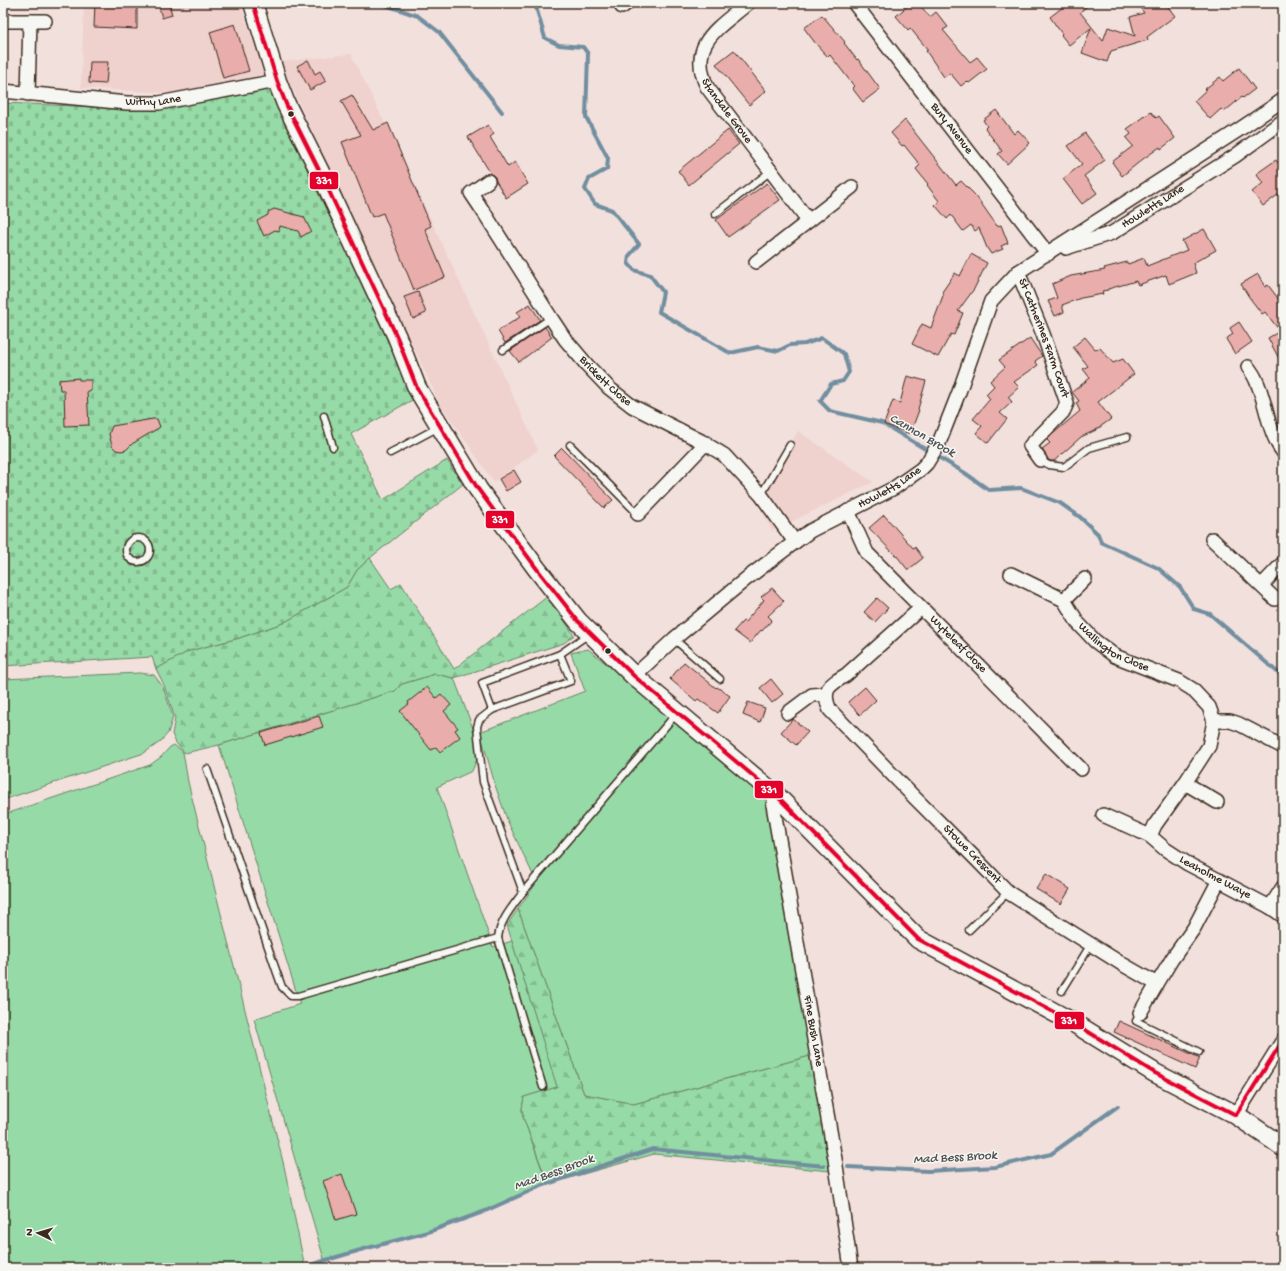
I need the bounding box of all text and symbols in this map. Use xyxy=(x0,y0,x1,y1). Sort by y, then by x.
street label: Standale Grove xyxy=(697,77,755,147)
street label: Withy Lane xyxy=(125,92,183,110)
street label: Bury Avenue xyxy=(926,100,976,158)
unlabelled marker xyxy=(286,109,296,119)
line badge: 331 xyxy=(309,171,339,190)
text: 331 xyxy=(315,176,332,188)
street label: Howletts Lane xyxy=(1119,182,1188,232)
street label: St Catherines Farm Court xyxy=(1014,277,1072,401)
street label: Brickett Close xyxy=(575,353,635,410)
water label: Cannon Brook xyxy=(887,411,958,461)
street label: Howletts Lane xyxy=(856,463,925,512)
line badge: 331 xyxy=(485,510,515,529)
text: 331 xyxy=(491,515,508,527)
street label: Wyteleaf Close xyxy=(926,613,990,677)
street label: Wallington Close xyxy=(1075,620,1152,676)
unlabelled marker xyxy=(603,646,613,656)
line badge: 331 xyxy=(754,780,784,799)
text: 331 xyxy=(760,785,777,797)
street label: Stowe Crescent xyxy=(939,822,1005,888)
street label: Leaholme Waye xyxy=(1176,853,1254,903)
street label: Fine Bush Lane xyxy=(799,993,826,1069)
line badge: 331 xyxy=(1054,1011,1085,1030)
text: 331 xyxy=(1060,1016,1077,1028)
water label: Mad Bess Brook xyxy=(913,1148,998,1168)
water label: Mad Bess Brook xyxy=(512,1151,597,1194)
north arrow xyxy=(18,1213,58,1253)
text: N xyxy=(24,1228,36,1236)

